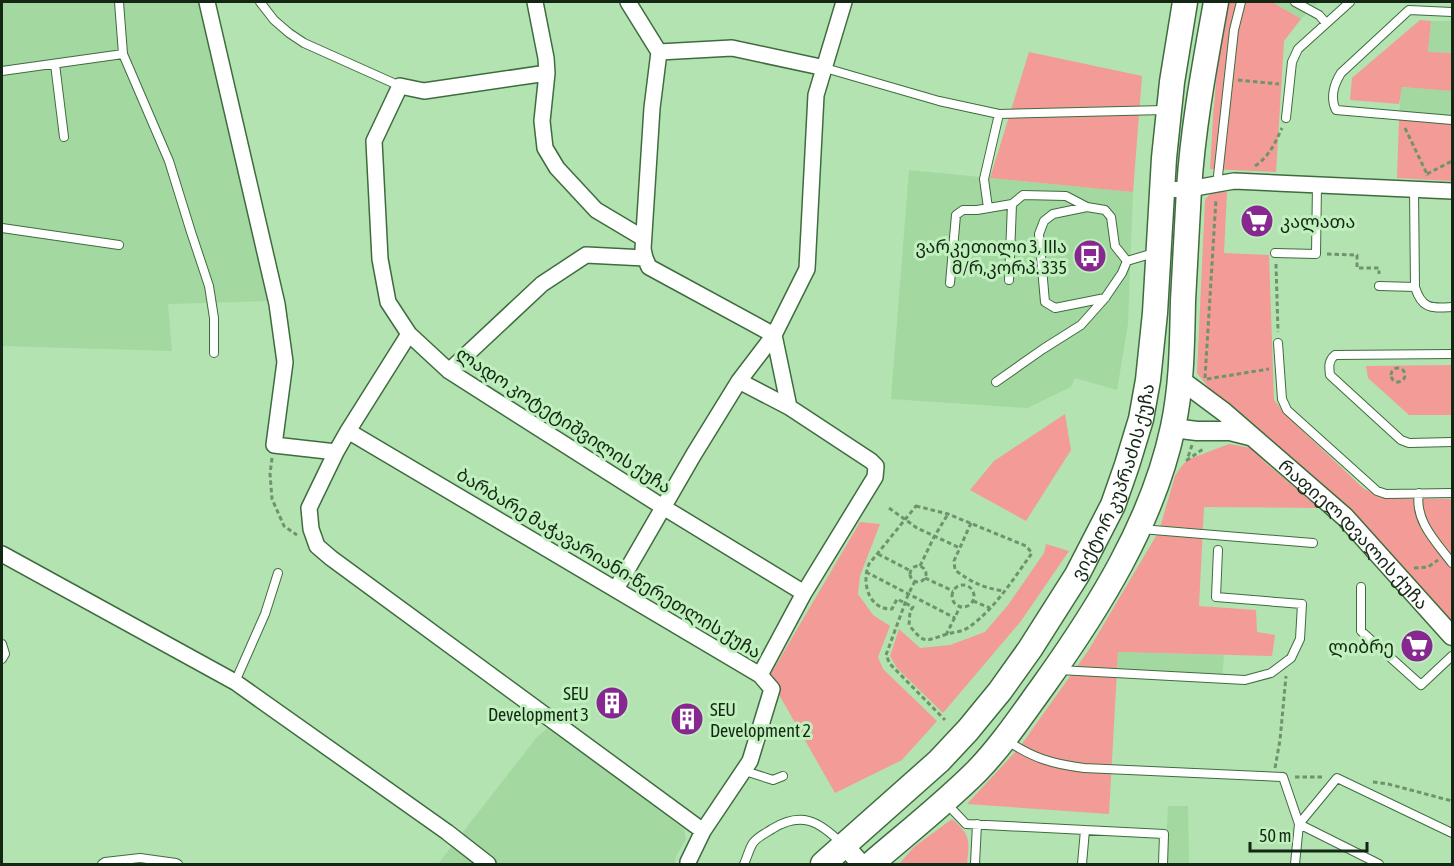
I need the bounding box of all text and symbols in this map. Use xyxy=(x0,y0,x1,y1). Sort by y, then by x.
supermarket icon: კალათა xyxy=(1239,203,1275,239)
place label: კალათა xyxy=(1280,211,1355,233)
place label: ვარკეთილი 3, IIIა მ/რ,კორპ. 335 xyxy=(915,236,1067,279)
bus stop icon: ვარკეთილი 3, IIIა მ/რ,კორპ. 335 xyxy=(1072,238,1108,274)
street label: ლადო კოტეტიშვილის ქუჩა xyxy=(452,343,675,498)
street label: ვიქტორ კუპრაძის ქუჩა xyxy=(1066,382,1158,583)
street label: რაფიელ დვალის ქუჩა xyxy=(1275,454,1433,613)
street label: ბარბარე მაჭავარიანი-წერეთლის ქუჩა xyxy=(453,464,765,663)
supermarket icon: ლიბრე xyxy=(1399,628,1435,664)
place label: ლიბრე xyxy=(1328,636,1394,658)
place label: SEU Development 3 xyxy=(488,683,589,725)
building icon: SEU Development 3 xyxy=(594,685,630,721)
place label: SEU Development 2 xyxy=(710,699,811,741)
building icon: SEU Development 2 xyxy=(669,701,705,737)
scale bar xyxy=(1250,815,1367,853)
text: 50 m xyxy=(1259,825,1291,846)

